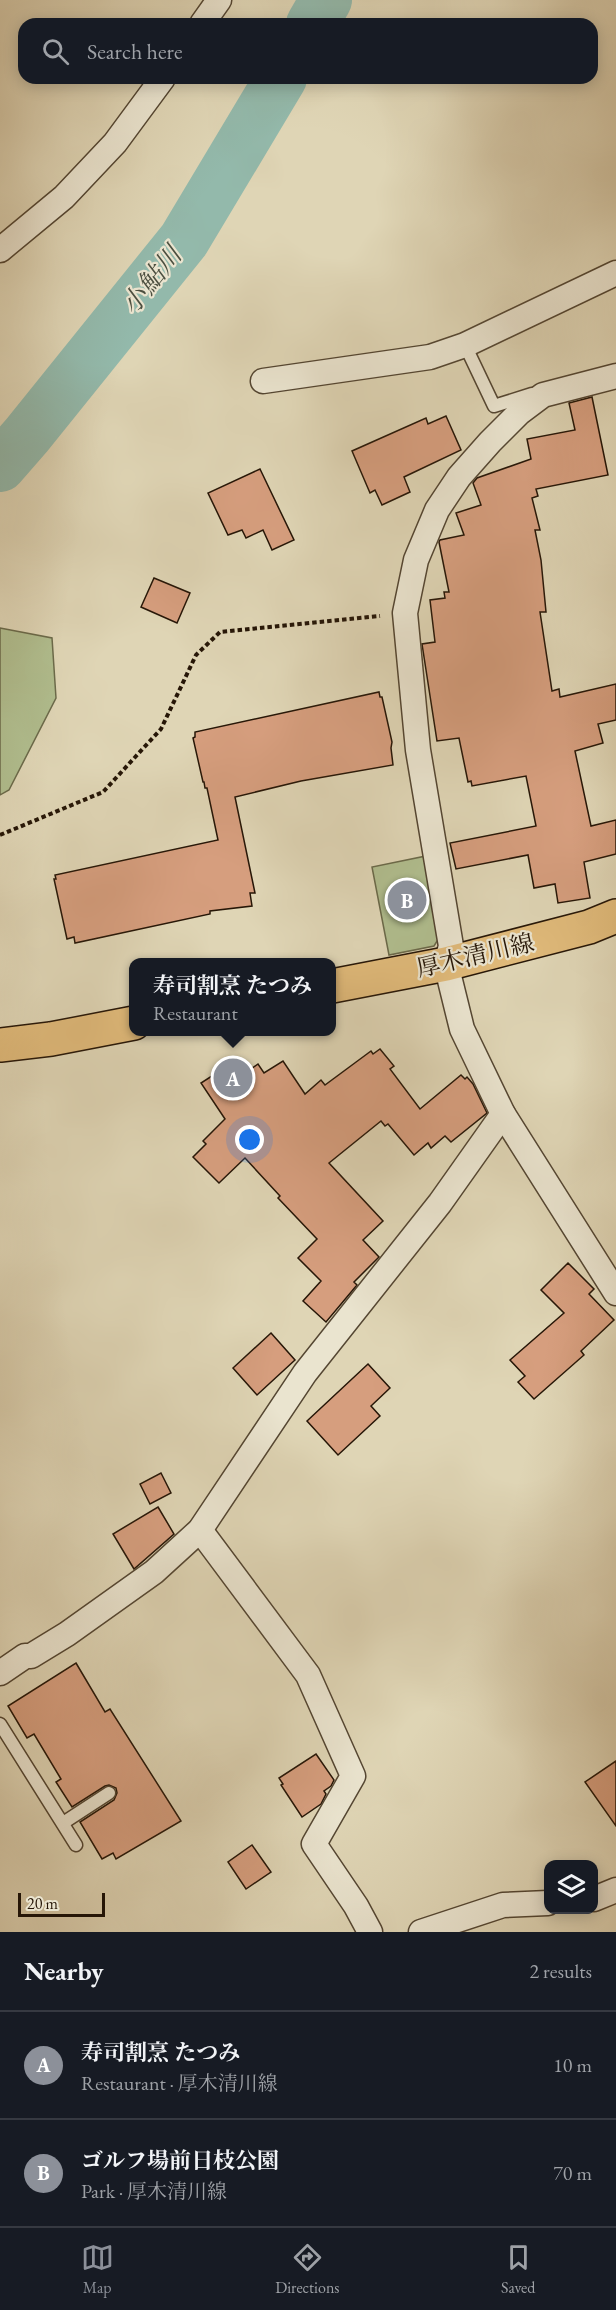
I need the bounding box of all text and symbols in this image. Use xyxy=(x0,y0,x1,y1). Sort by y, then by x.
search box xyxy=(18,18,598,84)
icon: search xyxy=(39,35,72,68)
text: Search here xyxy=(87,37,182,66)
water label: 小鮎川 xyxy=(113,237,191,321)
pin: B xyxy=(388,878,426,922)
street label: 厚木清川線 xyxy=(413,926,537,984)
popup xyxy=(129,958,336,1036)
text: 寿司割烹 たつみ xyxy=(153,971,312,1000)
text: Restaurant xyxy=(153,1000,238,1026)
pin: A xyxy=(214,1056,252,1100)
your location xyxy=(235,1125,264,1154)
map controls xyxy=(544,1860,598,1914)
button: layers xyxy=(544,1860,598,1914)
scale bar xyxy=(18,1890,105,1918)
text: 20 m xyxy=(27,1893,58,1914)
text: Nearby xyxy=(24,1954,104,1988)
text: 2 results xyxy=(529,1958,592,1984)
text: 寿司割烹 たつみ xyxy=(81,2038,240,2067)
text: A xyxy=(36,2052,51,2078)
text: 10 m xyxy=(553,2052,592,2078)
text: Restaurant · 厚木清川線 xyxy=(81,2070,278,2096)
text: ゴルフ場前日枝公園 xyxy=(81,2146,279,2175)
text: B xyxy=(37,2160,50,2186)
text: 70 m xyxy=(553,2160,592,2186)
text: Park · 厚木清川線 xyxy=(81,2178,227,2204)
tab: Map xyxy=(81,2241,114,2298)
tab: Directions xyxy=(275,2241,340,2298)
tab: Saved xyxy=(501,2241,535,2298)

